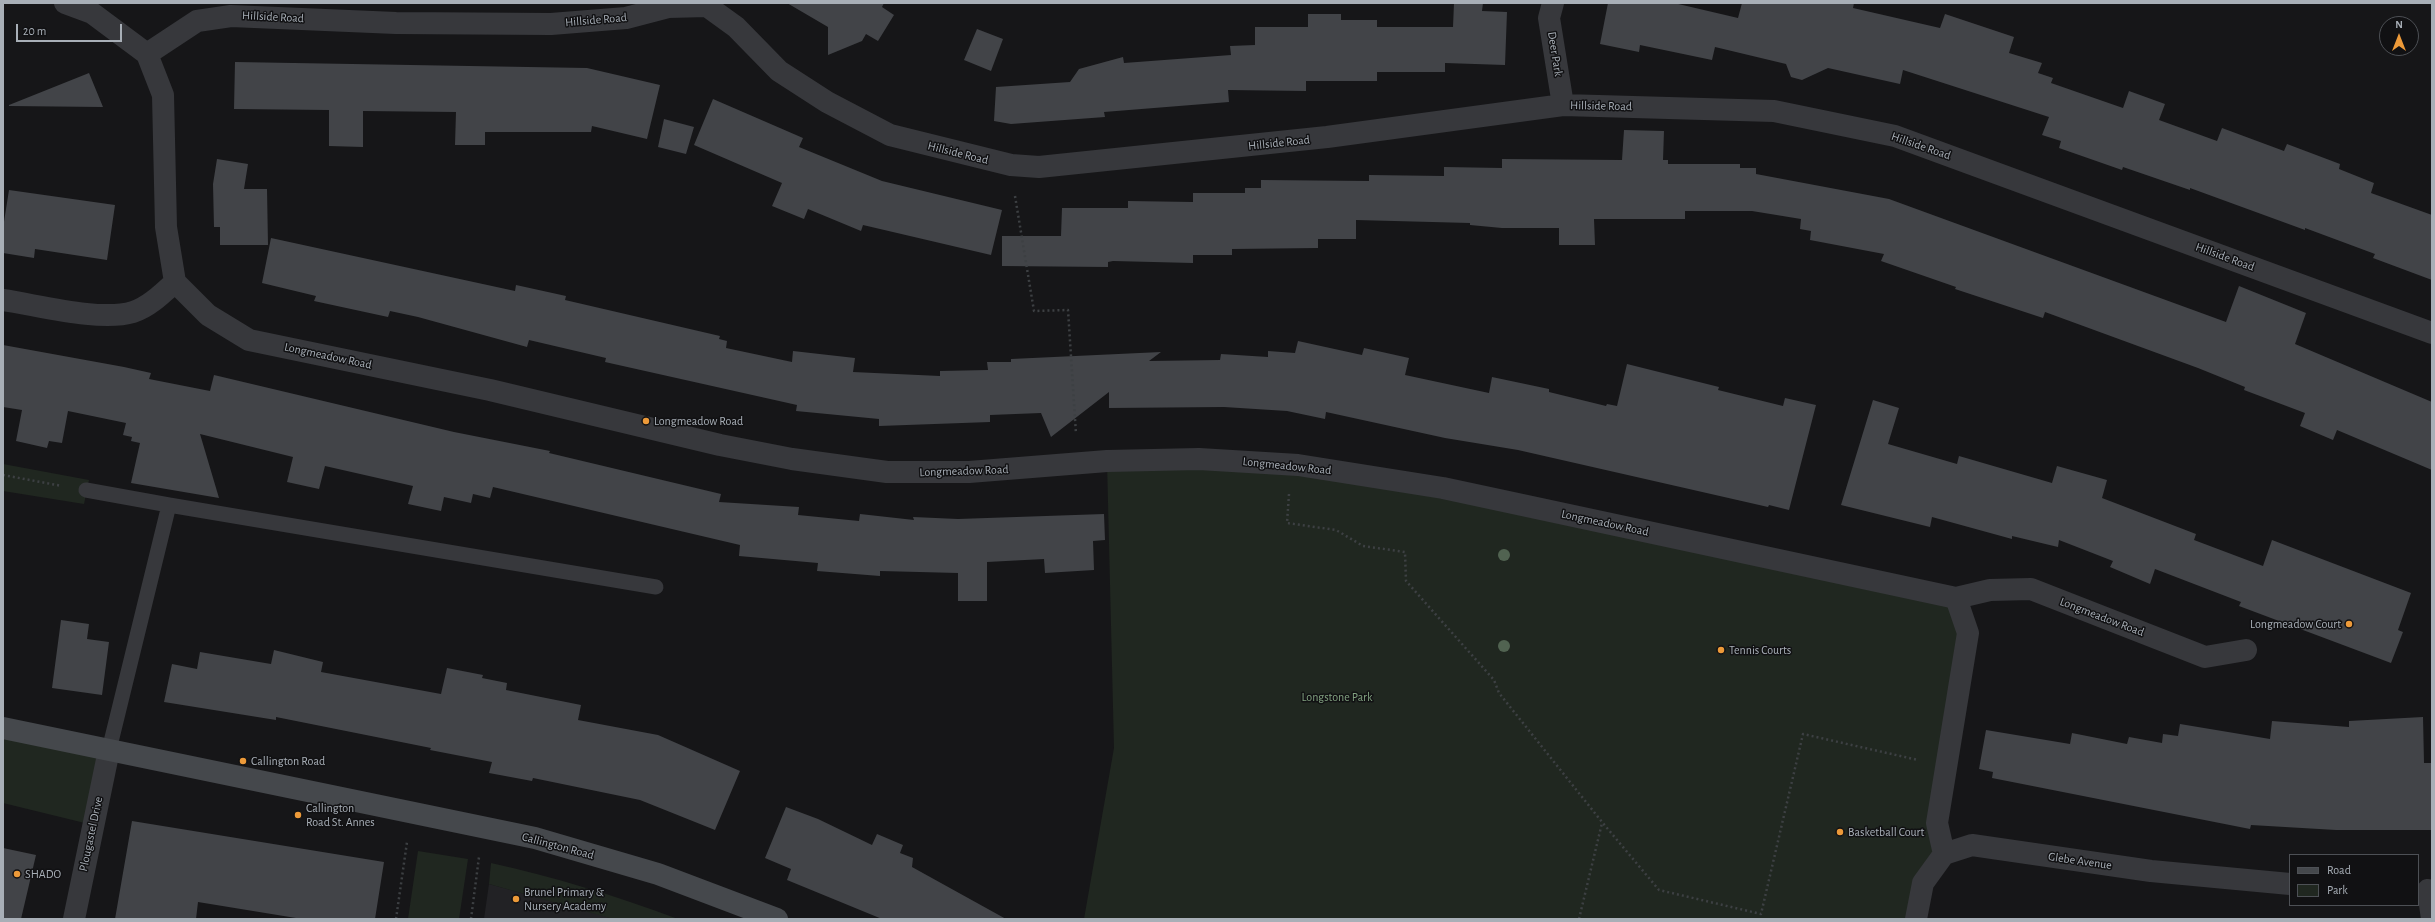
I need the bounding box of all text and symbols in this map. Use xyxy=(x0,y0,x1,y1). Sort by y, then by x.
street label: Hillside Road xyxy=(242,8,304,26)
street label: Hillside Road xyxy=(565,10,627,30)
scale bar xyxy=(18,16,124,42)
north arrow xyxy=(2379,16,2419,56)
text: N xyxy=(2395,19,2403,30)
text: 20 m xyxy=(23,25,46,37)
street label: Deer Park xyxy=(1544,30,1566,78)
street label: Hillside Road xyxy=(1570,98,1632,114)
street label: Hillside Road xyxy=(1889,129,1953,163)
street label: Hillside Road xyxy=(1247,133,1311,153)
street label: Hillside Road xyxy=(926,139,990,167)
street label: Hillside Road xyxy=(2193,240,2257,274)
street label: Longmeadow Road xyxy=(283,340,373,372)
place label: Longmeadow Road xyxy=(654,414,743,428)
marker: Longmeadow Road xyxy=(641,416,651,426)
street label: Longmeadow Road xyxy=(1242,454,1332,478)
street label: Longmeadow Road xyxy=(919,462,1009,480)
street label: Longmeadow Road xyxy=(1560,507,1650,539)
street label: Longmeadow Road xyxy=(2058,594,2146,640)
place label: Longmeadow Court xyxy=(2250,617,2341,631)
marker: Longmeadow Court xyxy=(2344,619,2354,629)
place label: Tennis Courts xyxy=(1729,643,1791,657)
marker: Tennis Courts xyxy=(1716,645,1726,655)
park label: Longstone Park xyxy=(1302,690,1372,704)
place label: Callington Road xyxy=(251,754,325,768)
marker: Callington Road xyxy=(238,756,248,766)
street label: Plougastel Drive xyxy=(76,795,106,873)
place label: Callington Road St. Annes xyxy=(306,801,375,829)
marker: Callington Road St. Annes xyxy=(293,810,303,820)
place label: Basketball Court xyxy=(1848,825,1924,839)
marker: Basketball Court xyxy=(1835,827,1845,837)
street label: Callington Road xyxy=(520,829,596,863)
street label: Glebe Avenue xyxy=(2047,849,2113,873)
legend xyxy=(2289,854,2419,906)
text: Road xyxy=(2327,864,2351,876)
place label: SHADO xyxy=(25,867,61,881)
marker: SHADO xyxy=(12,869,22,879)
text: Park xyxy=(2327,884,2348,896)
place label: Brunel Primary & Nursery Academy xyxy=(524,885,606,913)
marker: Brunel Primary & Nursery Academy xyxy=(511,894,521,904)

